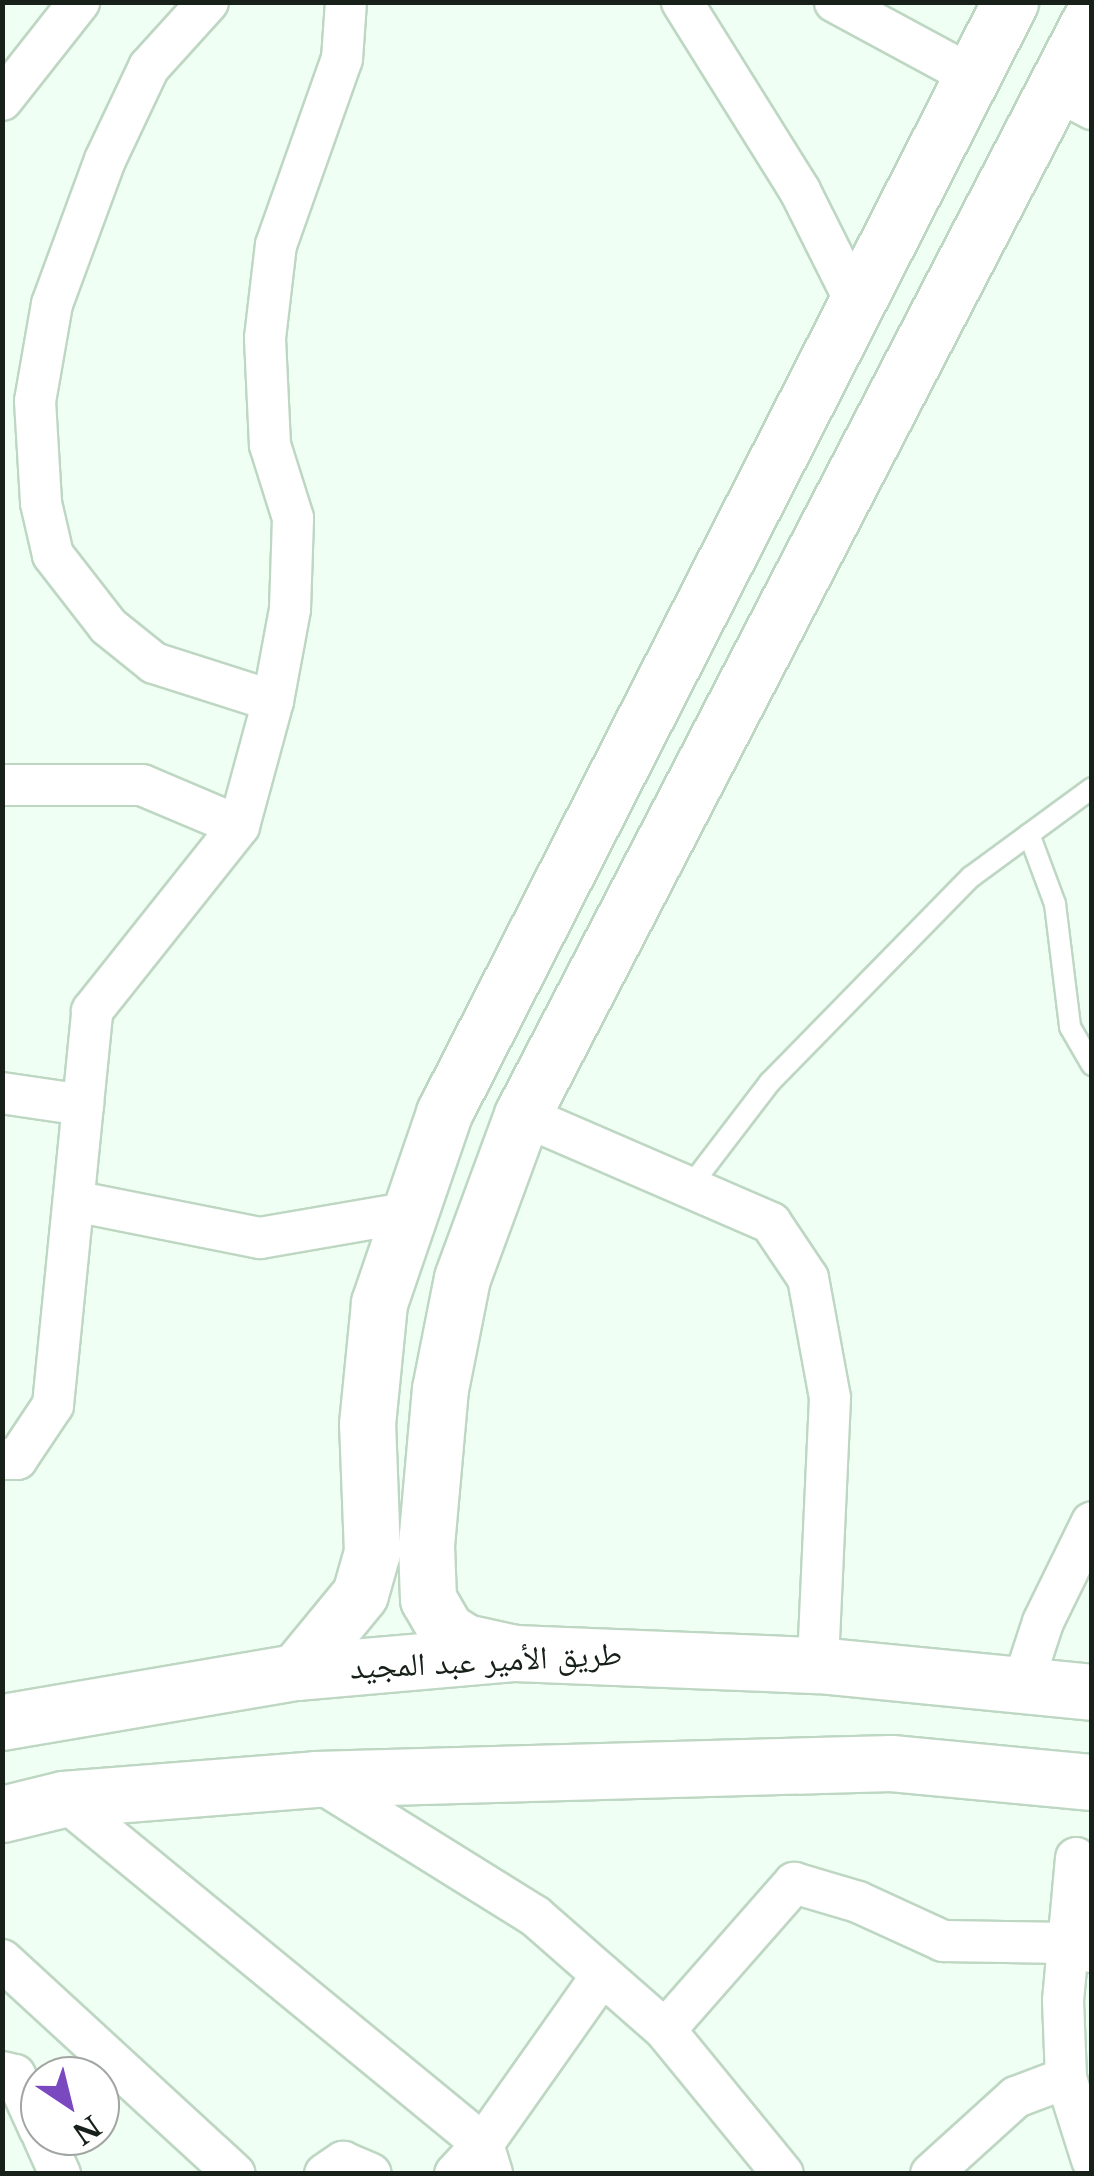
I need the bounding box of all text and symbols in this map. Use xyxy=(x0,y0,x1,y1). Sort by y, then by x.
street label: طريق الأمير عبد المجيد xyxy=(349,1635,623,1687)
north arrow xyxy=(20,2056,120,2156)
text: N xyxy=(66,2107,107,2151)

